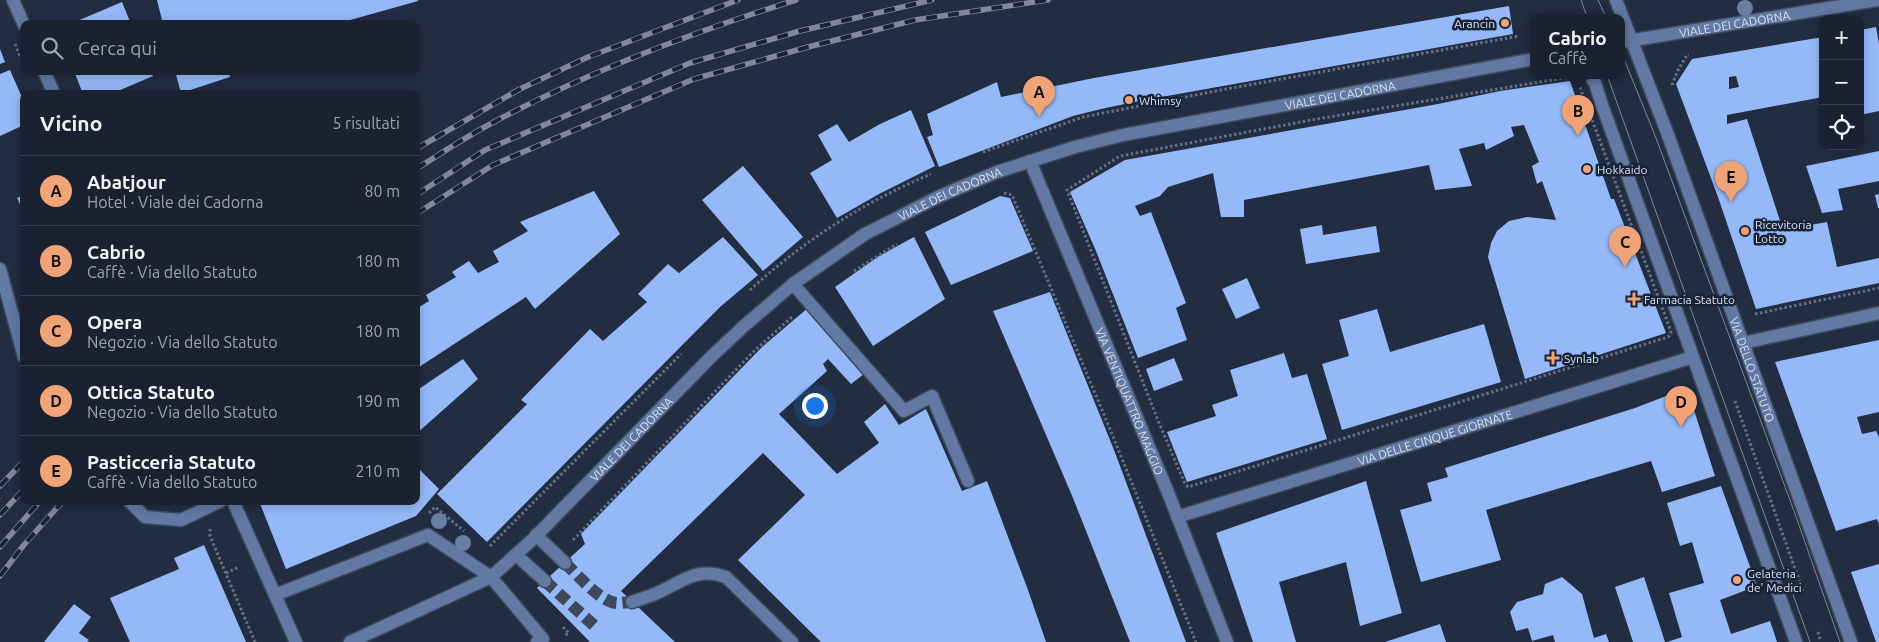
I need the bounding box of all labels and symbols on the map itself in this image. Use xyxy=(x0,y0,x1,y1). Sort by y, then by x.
street label: VIALE DEI CADORNA xyxy=(1678,8,1791,39)
place label: Arancin xyxy=(1454,17,1495,30)
marker: Arancin xyxy=(1499,17,1511,29)
pin: A xyxy=(1023,76,1055,117)
street label: VIALE DEI CADORNA xyxy=(1284,78,1397,111)
marker: Whimsy xyxy=(1123,94,1135,106)
place label: Whimsy xyxy=(1139,94,1181,107)
pin: B xyxy=(1562,95,1594,136)
pin: E xyxy=(1715,161,1747,202)
marker: Hokkaido xyxy=(1581,163,1593,175)
place label: Hokkaido xyxy=(1597,163,1648,176)
street label: VIALE DEI CADORNA xyxy=(896,164,1003,223)
place label: Ricevitoria Lotto xyxy=(1755,218,1812,245)
marker: Ricevitoria Lotto xyxy=(1739,225,1751,237)
pin: C xyxy=(1609,226,1641,267)
marker: Farmacia Statuto xyxy=(1628,293,1640,305)
place label: Farmacia Statuto xyxy=(1644,293,1735,306)
street label: VIA DELLO STATUTO xyxy=(1728,315,1778,424)
street label: VIA VENTIQUATTRO MAGGIO xyxy=(1094,325,1166,477)
marker: Synlab xyxy=(1546,351,1560,365)
place label: Synlab xyxy=(1564,352,1599,365)
pin: D xyxy=(1665,386,1697,427)
your location xyxy=(802,393,828,419)
street label: VIALE DEI CADORNA xyxy=(587,394,675,484)
street label: VIA DELLE CINQUE GIORNATE xyxy=(1356,407,1514,467)
place label: Gelateria de' Medici xyxy=(1747,567,1802,594)
marker: Gelateria de' Medici xyxy=(1731,574,1743,586)

